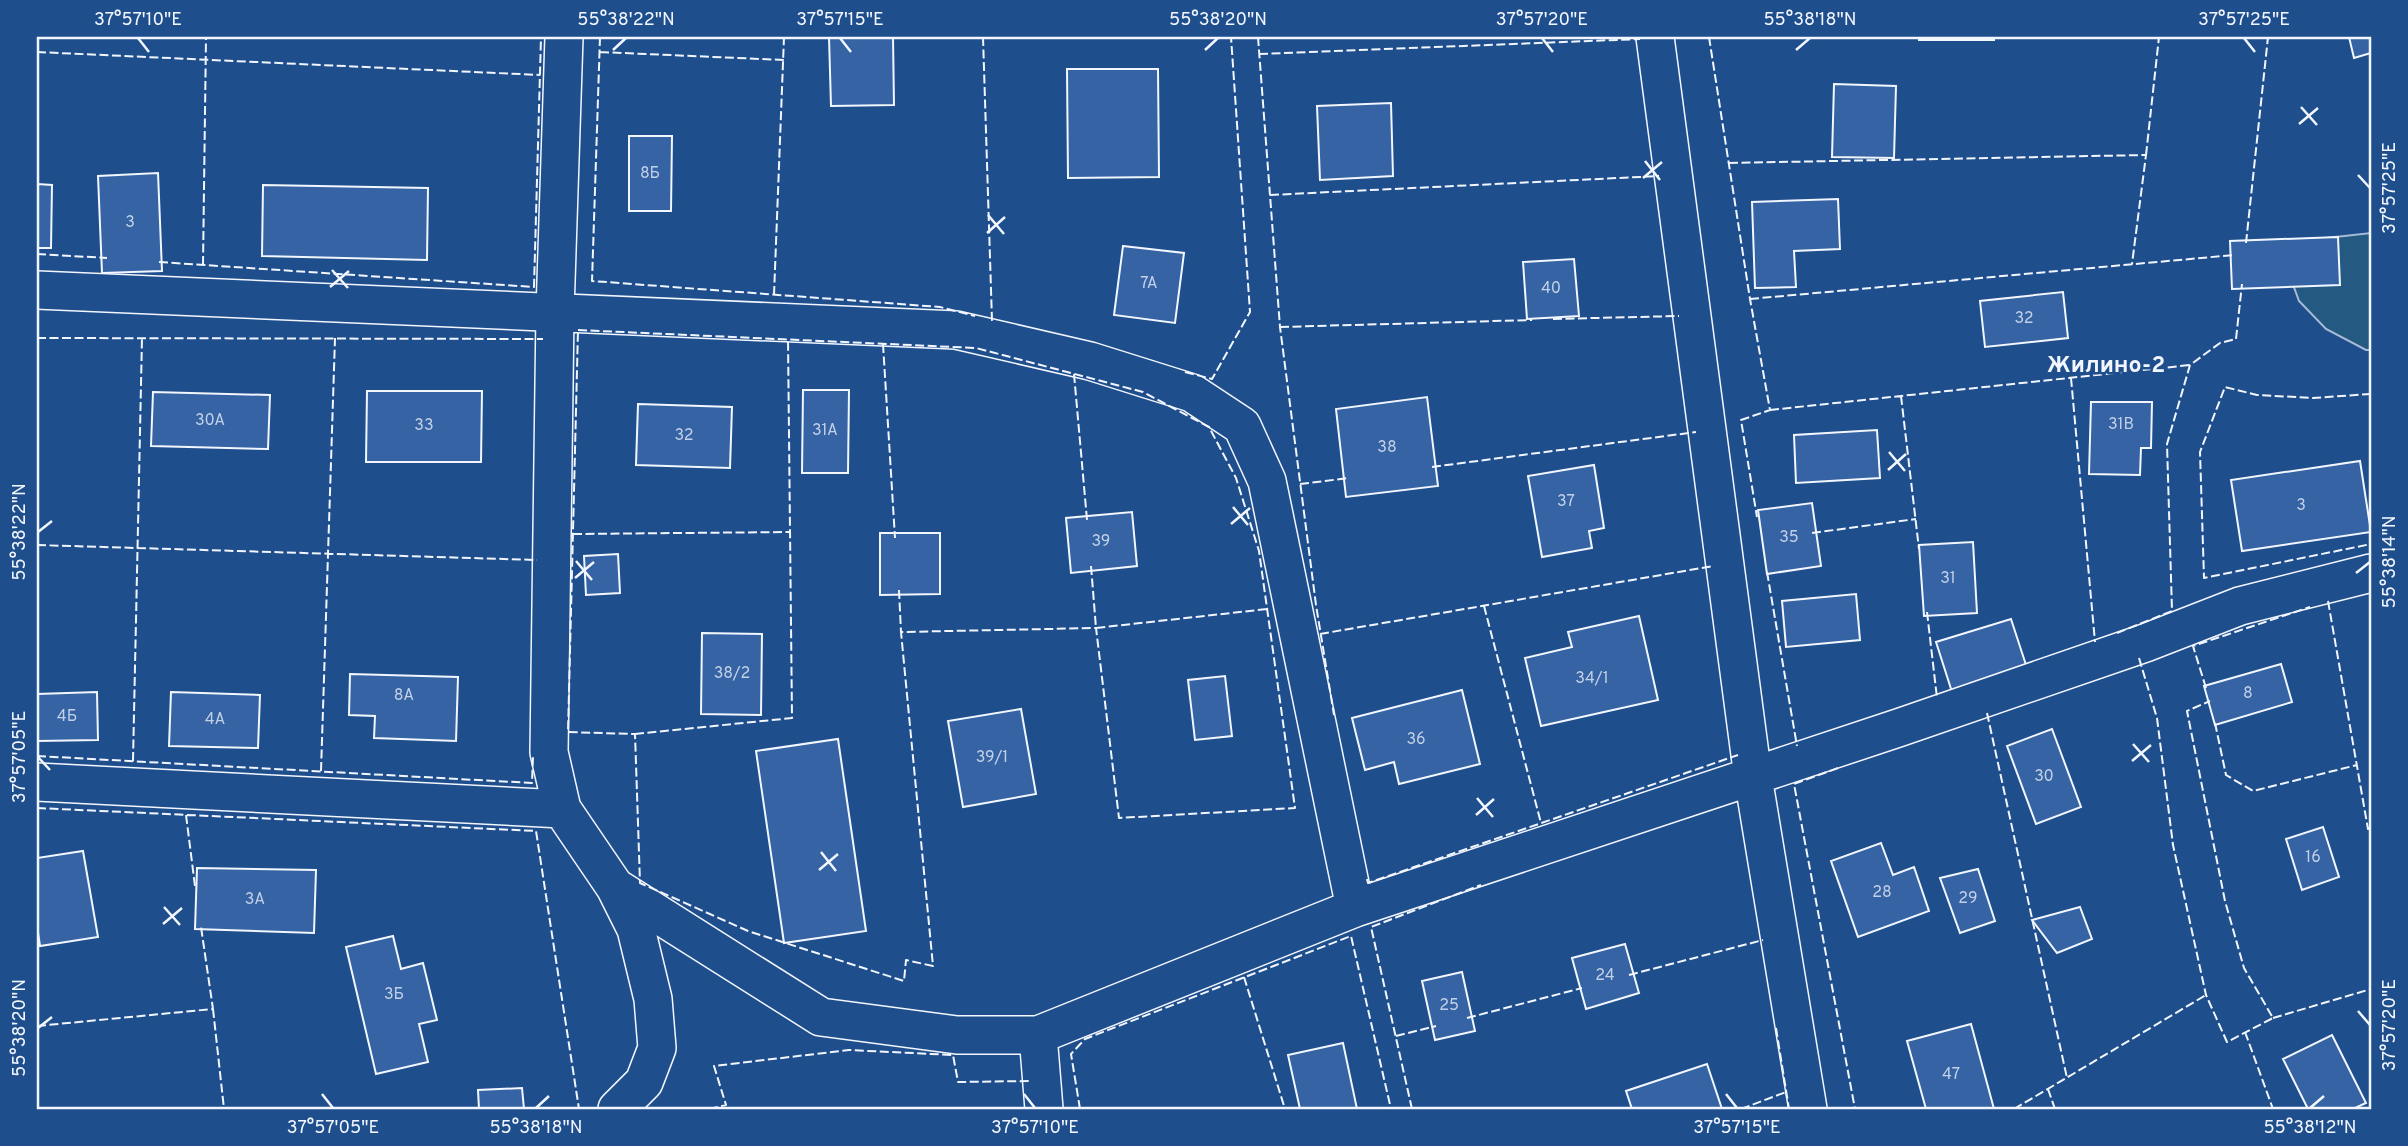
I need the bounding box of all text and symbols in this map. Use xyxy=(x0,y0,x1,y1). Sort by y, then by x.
text: 37°57'10"E xyxy=(94,9,182,32)
text: 55°38'22"N xyxy=(577,9,675,32)
text: 37°57'15"E xyxy=(796,9,884,32)
text: 55°38'20"N xyxy=(1169,9,1267,32)
text: 37°57'20"E xyxy=(1496,9,1588,32)
text: 55°38'18"N xyxy=(1763,9,1857,32)
text: 37°57'25"E xyxy=(2198,9,2290,32)
text: 37°57'25"E xyxy=(2379,142,2402,234)
house number: 8Б xyxy=(640,164,660,184)
house number: 3 xyxy=(125,213,135,233)
house number: 7А xyxy=(1140,274,1158,294)
house number: 40 xyxy=(1541,279,1561,299)
house number: 32 xyxy=(2014,309,2034,329)
district label: Жилино-2 xyxy=(2047,352,2165,381)
house number: 30А xyxy=(195,411,225,431)
house number: 31В xyxy=(2108,415,2134,435)
house number: 33 xyxy=(414,416,434,436)
house number: 31А xyxy=(812,421,838,441)
house number: 32 xyxy=(674,426,694,446)
house number: 38 xyxy=(1377,438,1397,458)
text: 55°38'22"N xyxy=(9,483,32,581)
house number: 37 xyxy=(1557,492,1575,512)
house number: 3 xyxy=(2296,496,2306,516)
text: 55°38'14"N xyxy=(2379,516,2402,608)
house number: 35 xyxy=(1779,528,1799,548)
house number: 39 xyxy=(1092,532,1110,552)
house number: 31 xyxy=(1940,569,1956,589)
house number: 38/2 xyxy=(714,664,750,684)
house number: 34/1 xyxy=(1575,669,1609,689)
house number: 8 xyxy=(2243,684,2253,704)
house number: 8А xyxy=(394,686,414,706)
house number: 4Б xyxy=(57,707,77,727)
house number: 4А xyxy=(205,710,225,730)
text: 37°57'05"E xyxy=(9,711,32,803)
house number: 36 xyxy=(1406,730,1426,750)
house number: 39/1 xyxy=(976,748,1008,768)
house number: 30 xyxy=(2034,767,2054,787)
house number: 16 xyxy=(2305,848,2321,868)
house number: 28 xyxy=(1872,883,1892,903)
house number: 29 xyxy=(1958,889,1978,909)
house number: 3А xyxy=(245,890,265,910)
house number: 24 xyxy=(1595,966,1615,986)
text: 55°38'20"N xyxy=(9,979,32,1077)
text: 37°57'20"E xyxy=(2379,979,2402,1071)
house number: 3Б xyxy=(384,985,404,1005)
house number: 25 xyxy=(1439,996,1459,1016)
house number: 47 xyxy=(1942,1065,1960,1085)
text: 37°57'05"E xyxy=(287,1117,379,1140)
text: 55°38'18"N xyxy=(489,1117,583,1140)
text: 37°57'10"E xyxy=(991,1117,1079,1140)
text: 37°57'15"E xyxy=(1693,1117,1781,1140)
text: 55°38'12"N xyxy=(2263,1117,2357,1140)

